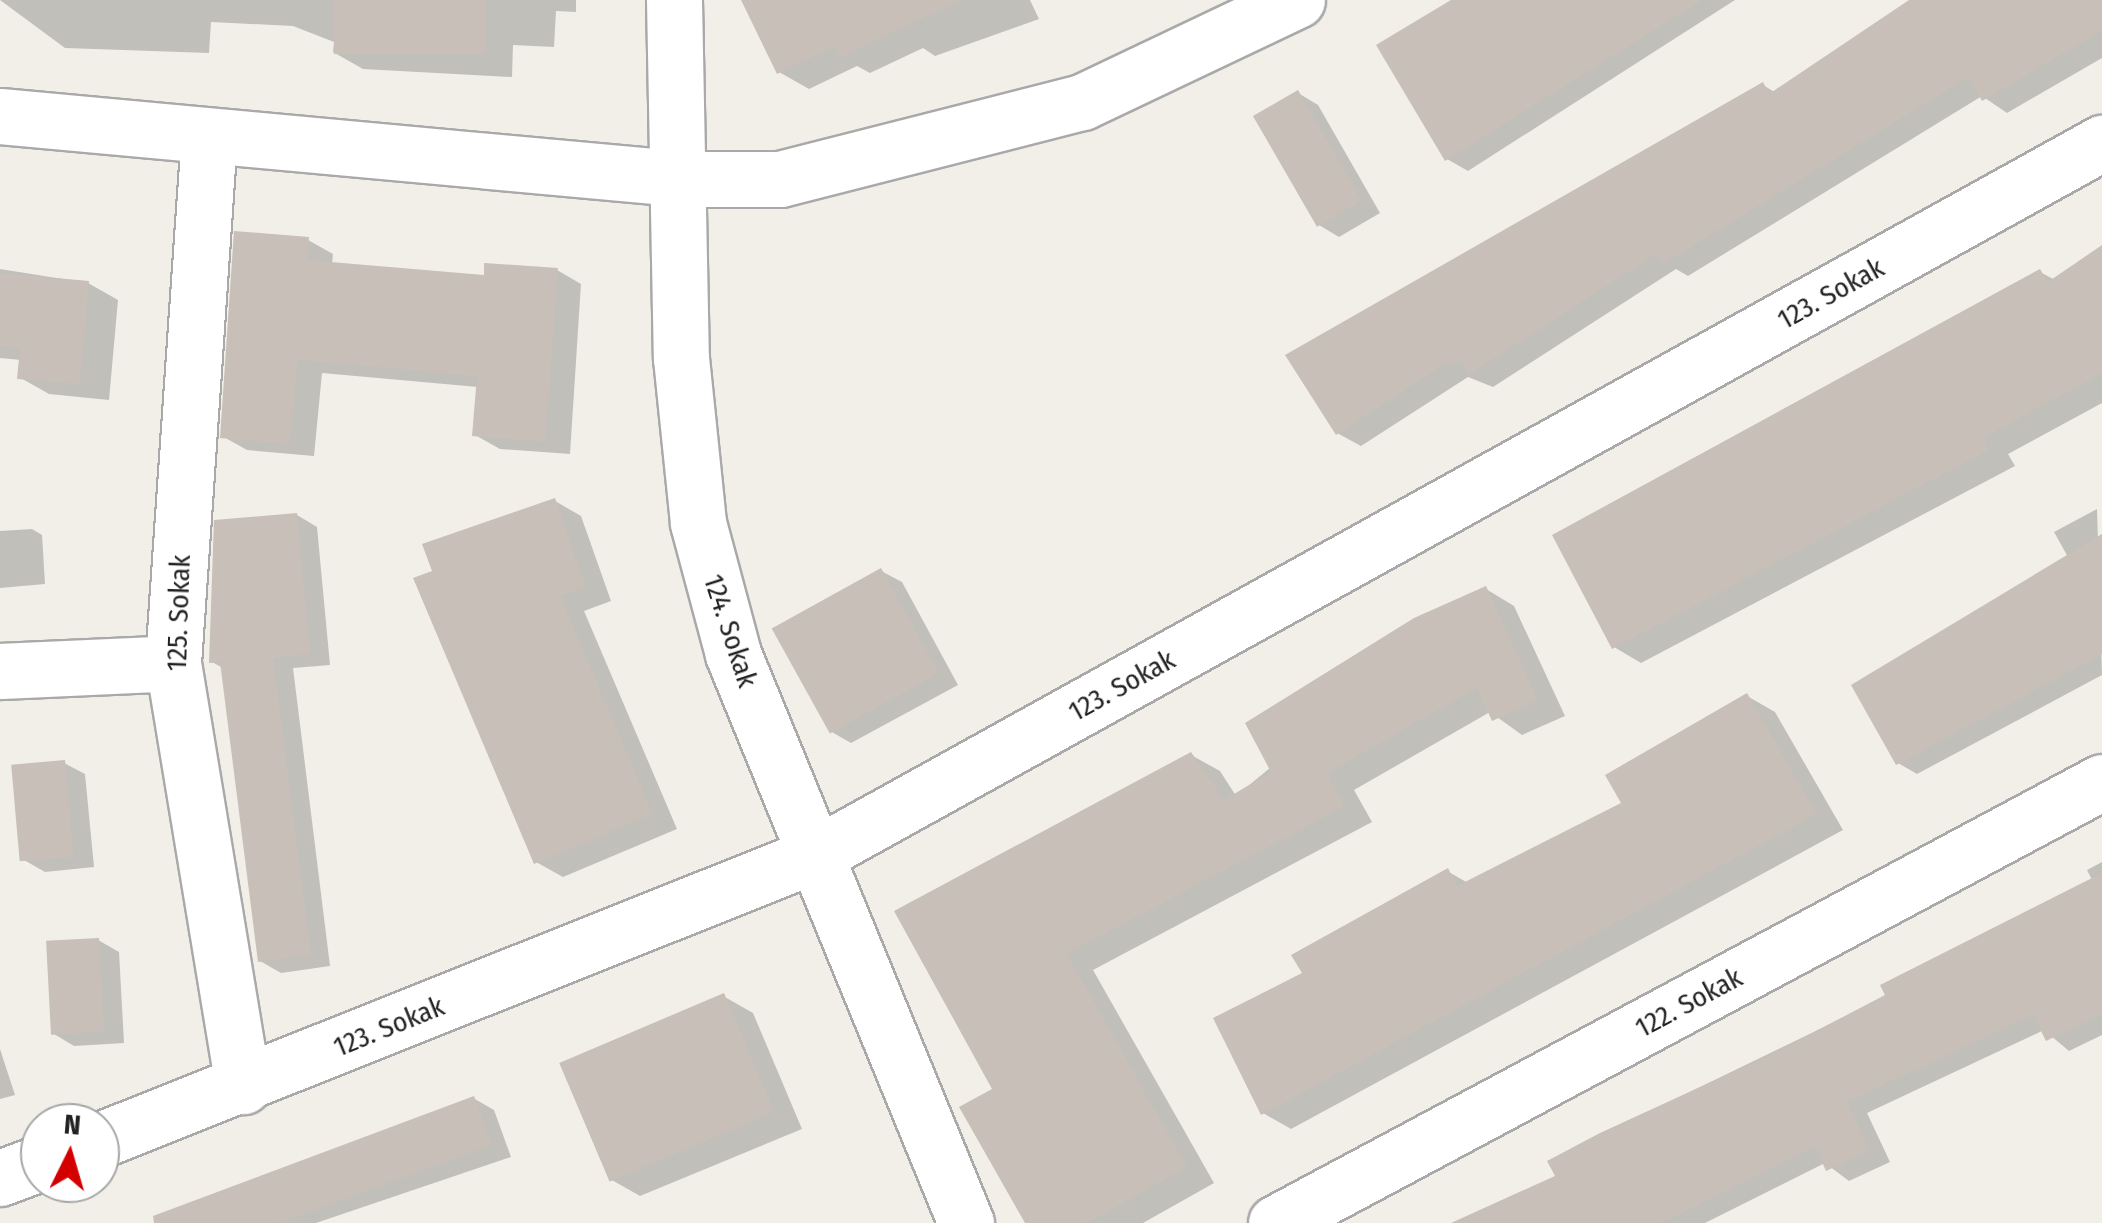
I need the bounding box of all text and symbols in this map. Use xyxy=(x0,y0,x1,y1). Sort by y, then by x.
street label: 123. Sokak xyxy=(1772,251,1890,337)
street label: 125. Sokak xyxy=(160,554,198,672)
street label: 124. Sokak xyxy=(696,570,764,692)
street label: 123. Sokak xyxy=(1063,643,1181,729)
street label: 122. Sokak xyxy=(1630,961,1748,1045)
street label: 123. Sokak xyxy=(329,990,449,1064)
north arrow xyxy=(20,1103,120,1203)
text: N xyxy=(63,1107,82,1142)

